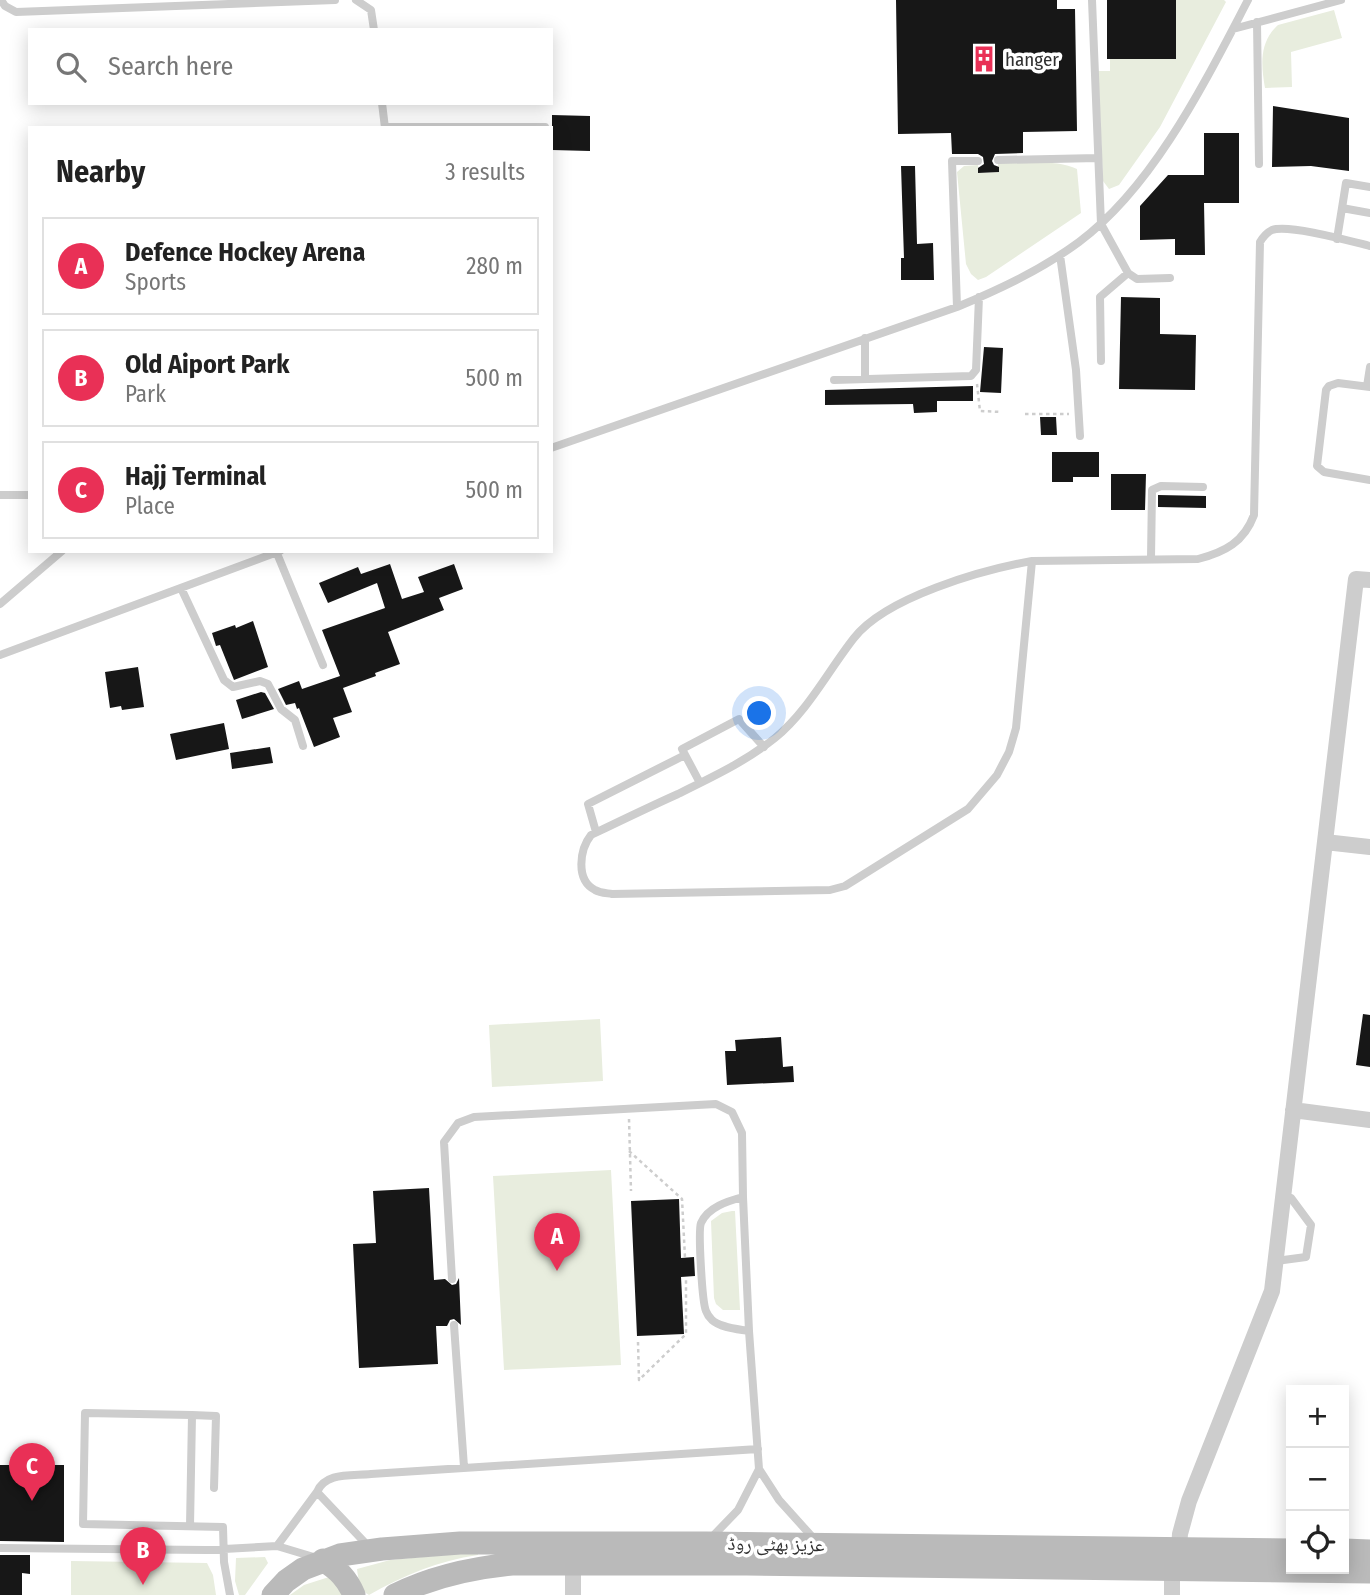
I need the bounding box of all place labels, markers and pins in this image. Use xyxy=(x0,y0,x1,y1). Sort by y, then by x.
building icon: hanger xyxy=(969,44,999,74)
place label: hanger xyxy=(1005,48,1059,71)
pin: A xyxy=(534,1213,580,1271)
pin: C xyxy=(9,1443,55,1501)
pin: B xyxy=(120,1527,166,1585)

